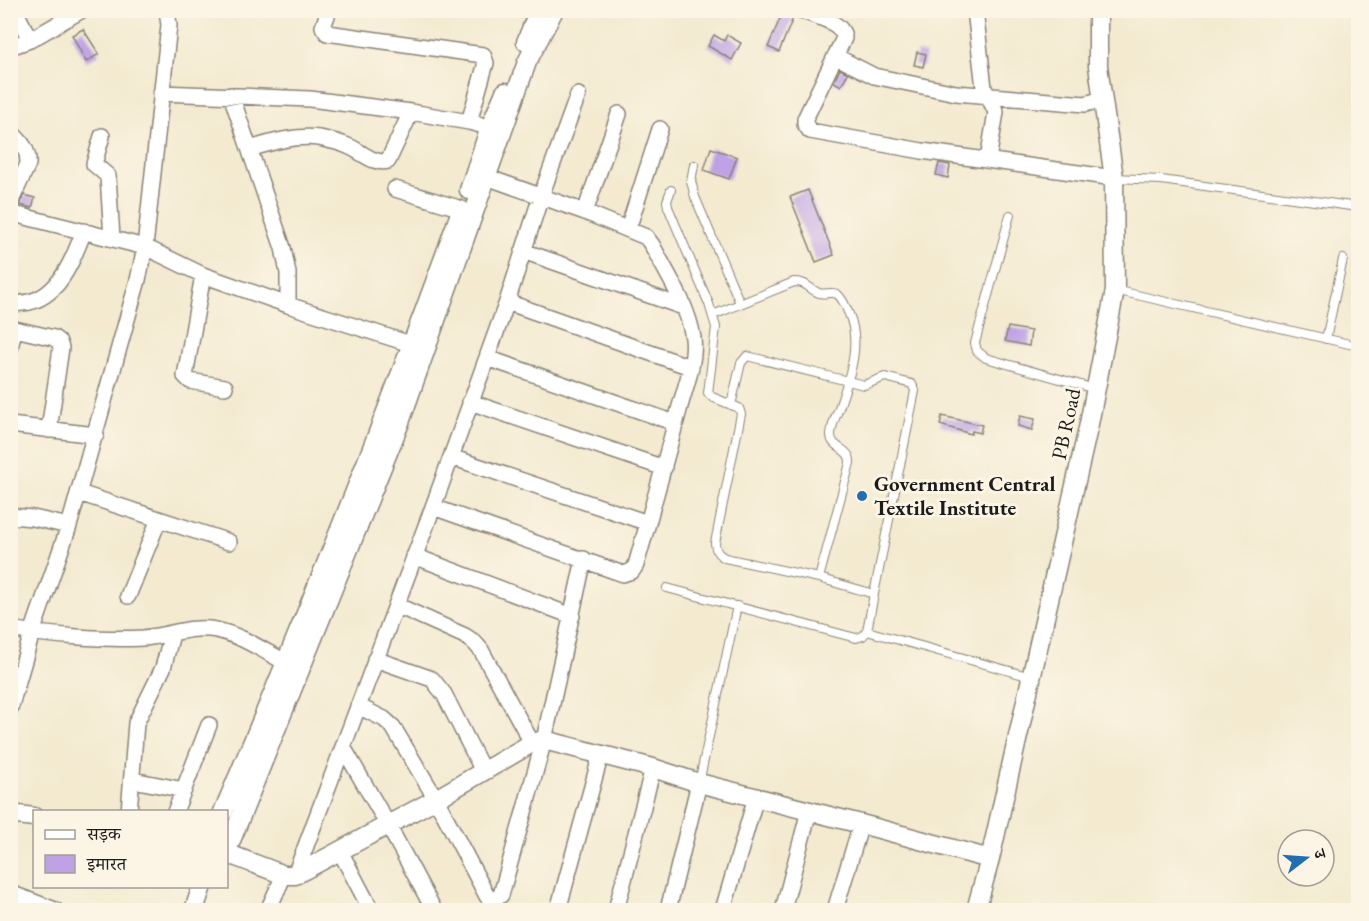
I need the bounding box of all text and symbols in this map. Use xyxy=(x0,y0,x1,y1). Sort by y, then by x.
street label: PB Road xyxy=(1045,385,1086,462)
place label: Government Central Textile Institute xyxy=(874,470,1056,521)
marker: Government Central Textile Institute xyxy=(855,489,869,503)
legend xyxy=(33,810,228,888)
text: सड़क xyxy=(86,822,122,845)
north arrow xyxy=(1276,828,1336,888)
text: उ xyxy=(1308,846,1332,862)
text: इमारत xyxy=(86,852,127,875)

